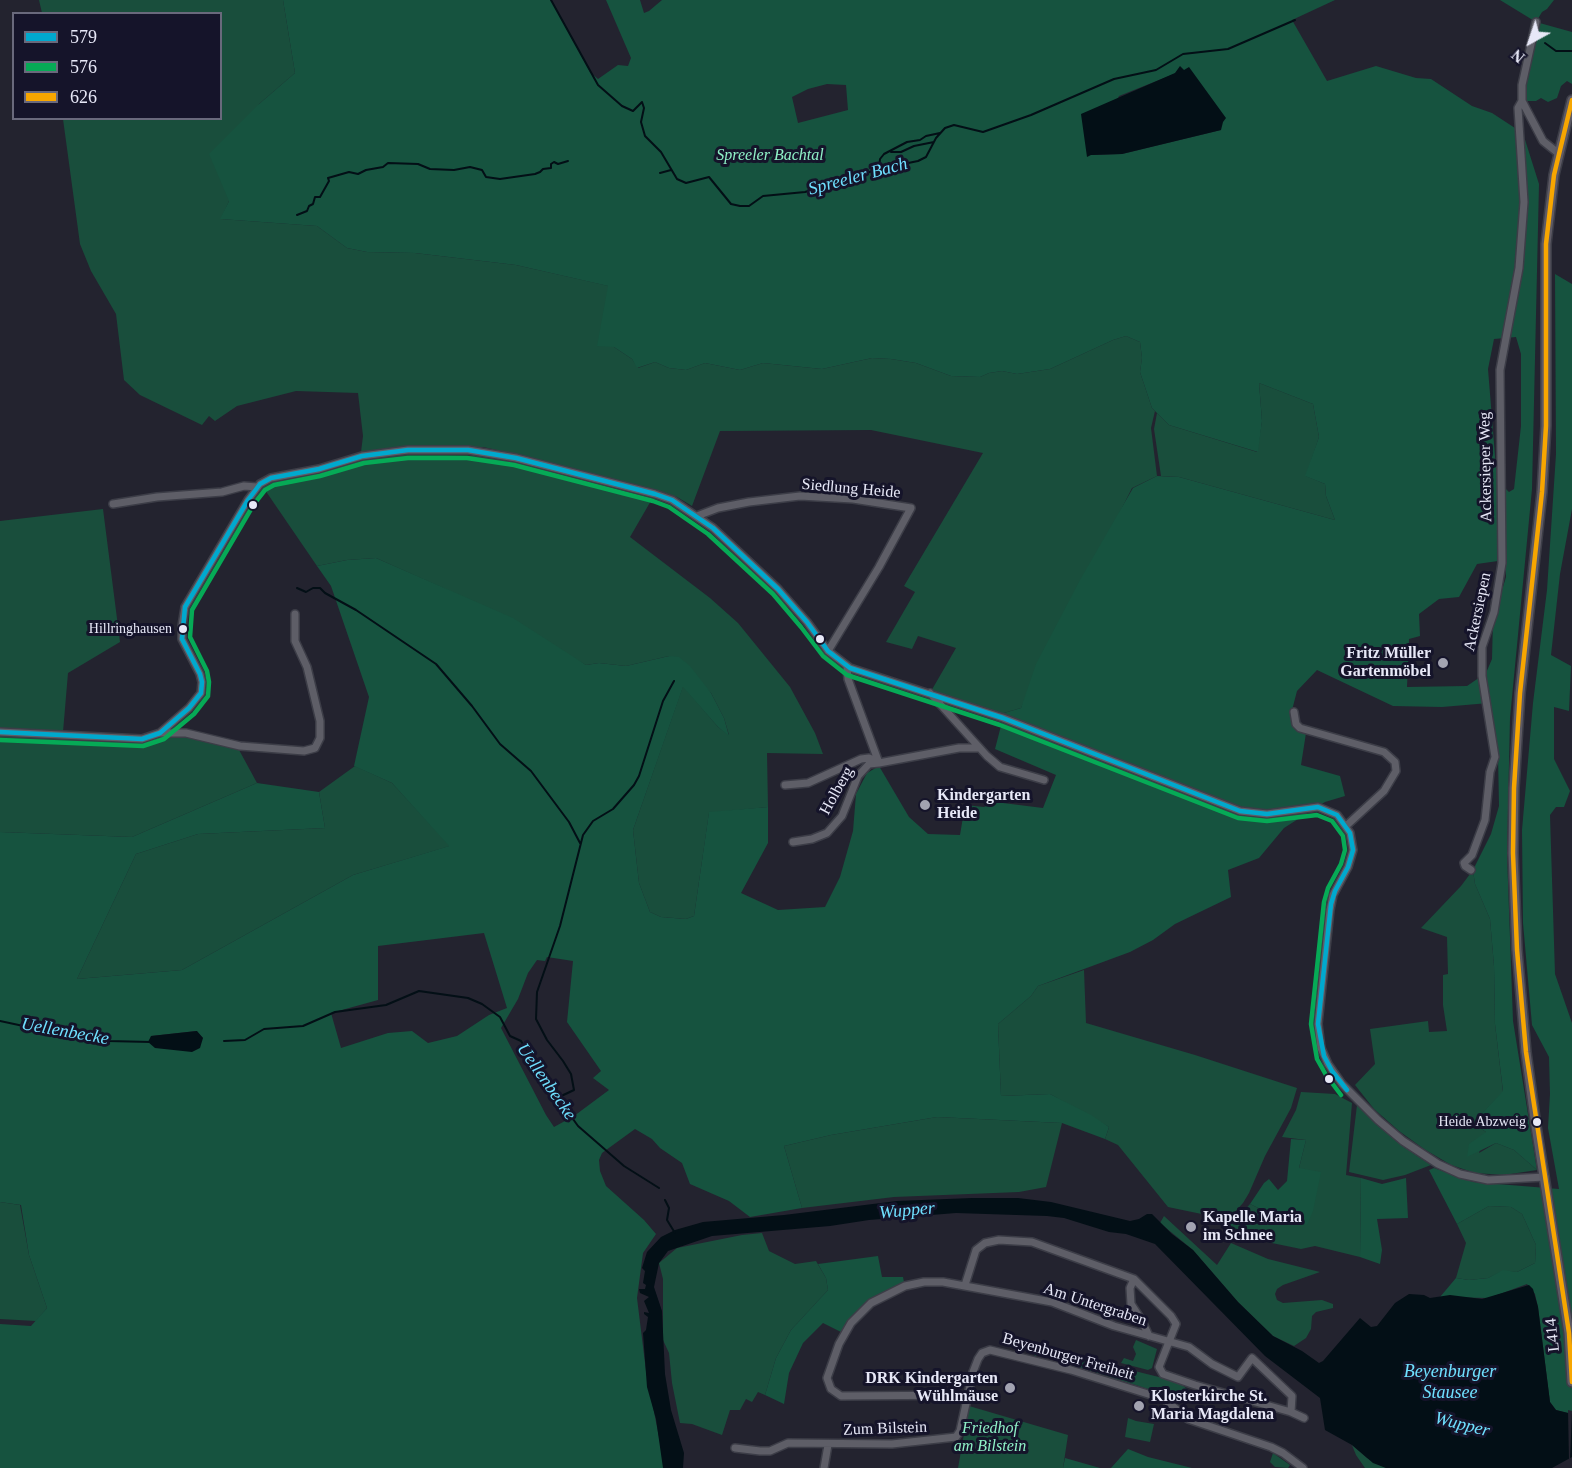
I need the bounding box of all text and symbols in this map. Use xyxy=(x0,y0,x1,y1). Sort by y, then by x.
legend xyxy=(12,12,222,120)
north arrow xyxy=(1500,12,1560,72)
text: 579 xyxy=(70,27,97,47)
text: N xyxy=(1508,46,1528,66)
text: 576 xyxy=(70,57,97,77)
text: 626 xyxy=(70,87,97,107)
park label: Spreeler Bachtal xyxy=(716,146,824,166)
water label: Spreeler Bach xyxy=(806,153,910,201)
street label: Ackersieper Weg xyxy=(1475,412,1497,522)
street label: Siedlung Heide xyxy=(801,475,901,503)
unlabelled marker xyxy=(247,499,259,511)
street label: Ackersiepen xyxy=(1460,571,1496,653)
place label: Hillringhausen xyxy=(89,621,172,637)
marker: Hillringhausen xyxy=(177,623,189,635)
unlabelled marker xyxy=(814,633,826,645)
place label: Fritz Müller Gartenmöbel xyxy=(1340,644,1431,682)
marker: Fritz Müller Gartenmöbel xyxy=(1436,656,1450,670)
street label: Holberg xyxy=(816,764,858,818)
place label: Kindergarten Heide xyxy=(937,786,1030,824)
marker: Kindergarten Heide xyxy=(918,798,932,812)
water label: Uellenbecke xyxy=(19,1014,111,1050)
water label: Uellenbecke xyxy=(512,1039,580,1125)
unlabelled marker xyxy=(1323,1073,1335,1085)
place label: Heide Abzweig xyxy=(1439,1114,1526,1130)
marker: Heide Abzweig xyxy=(1531,1116,1543,1128)
water label: Wupper xyxy=(878,1198,936,1224)
place label: Kapelle Maria im Schnee xyxy=(1203,1208,1302,1246)
marker: Kapelle Maria im Schnee xyxy=(1184,1220,1198,1234)
street label: Am Untergraben xyxy=(1041,1279,1149,1331)
street label: L414 xyxy=(1542,1317,1564,1353)
street label: Beyenburger Freiheit xyxy=(1000,1329,1136,1385)
water label: Beyenburger Stausee xyxy=(1404,1361,1496,1404)
place label: DRK Kindergarten Wühlmäuse xyxy=(865,1369,998,1407)
marker: DRK Kindergarten Wühlmäuse xyxy=(1003,1381,1017,1395)
place label: Klosterkirche St. Maria Magdalena xyxy=(1151,1387,1274,1425)
marker: Klosterkirche St. Maria Magdalena xyxy=(1132,1399,1146,1413)
water label: Wupper xyxy=(1432,1408,1492,1442)
street label: Zum Bilstein xyxy=(843,1418,927,1440)
park label: Friedhof am Bilstein xyxy=(954,1419,1026,1457)

